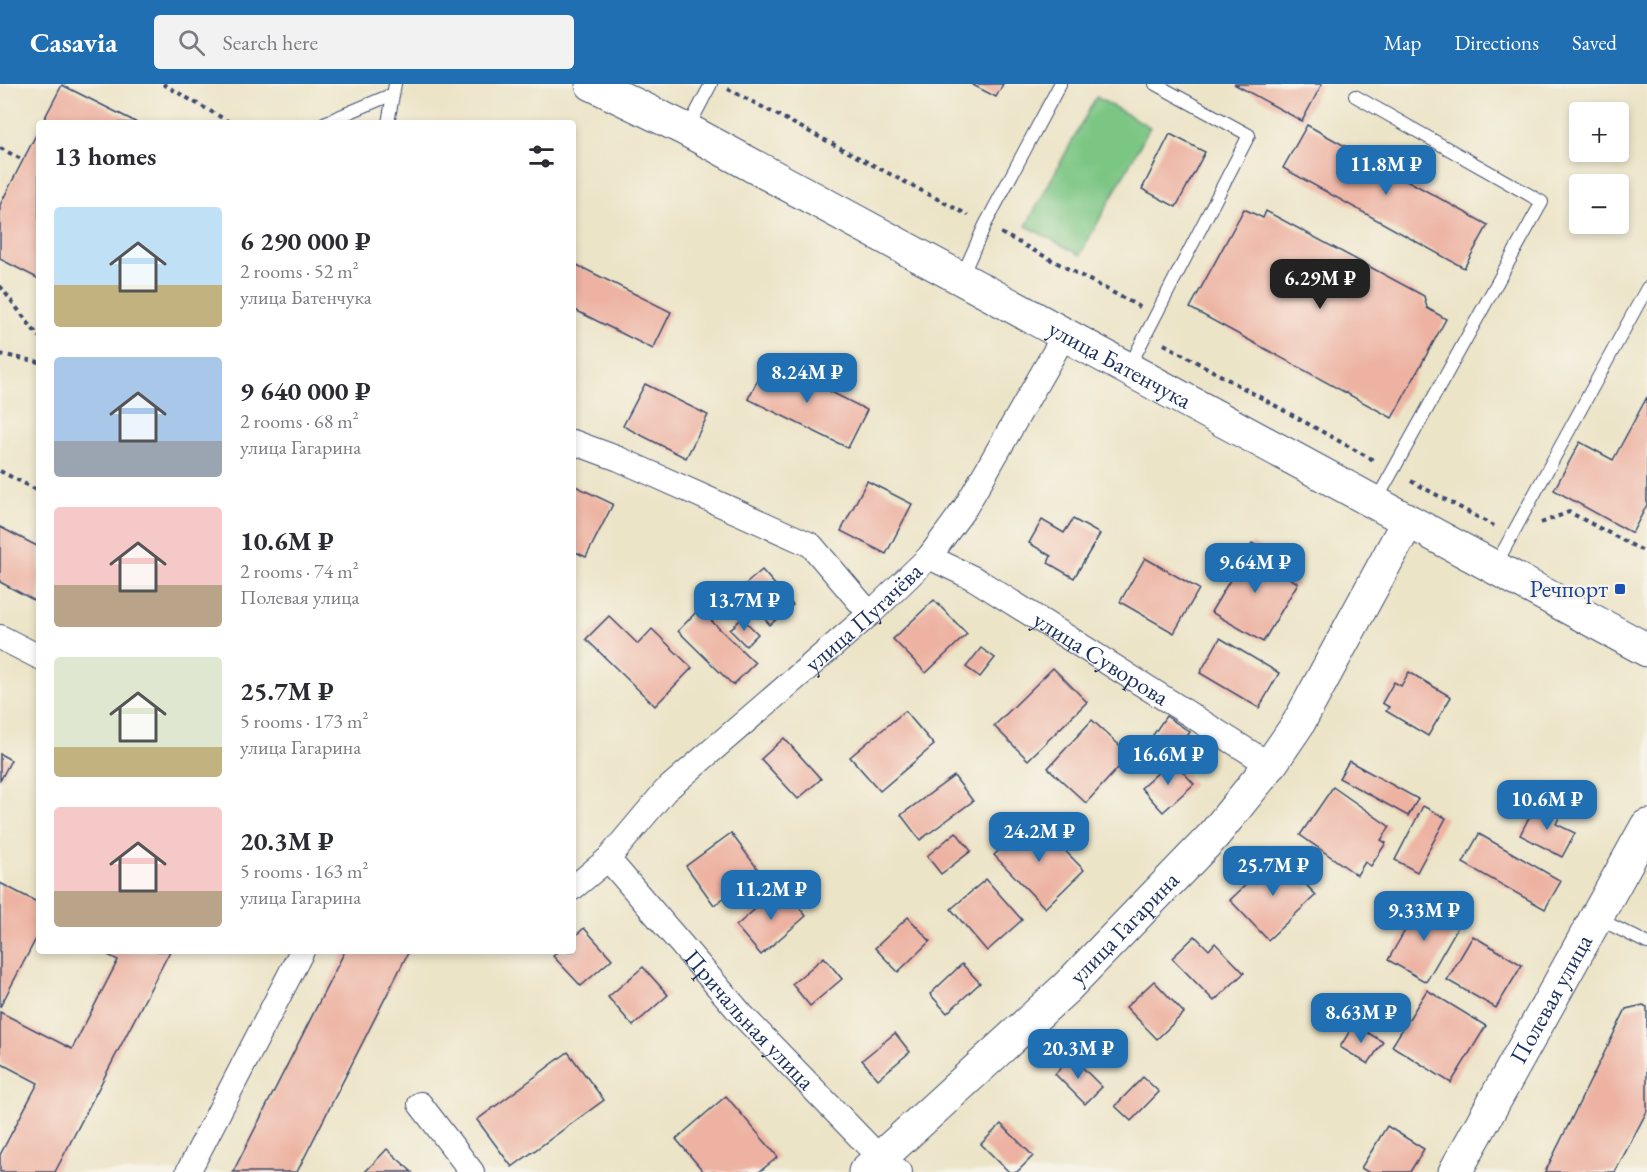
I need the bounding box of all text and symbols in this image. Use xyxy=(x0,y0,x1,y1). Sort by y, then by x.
search box xyxy=(154,15,574,69)
text: Casavia xyxy=(30,24,118,60)
icon: search xyxy=(175,26,208,59)
text: Search here xyxy=(223,28,318,57)
text: Map xyxy=(1384,29,1421,56)
text: Directions xyxy=(1454,29,1539,56)
text: Saved xyxy=(1572,29,1617,56)
map controls xyxy=(1569,102,1629,234)
button: + xyxy=(1569,102,1629,162)
text: 13 homes xyxy=(54,139,156,173)
icon: filters xyxy=(525,140,558,173)
pin: 11.8M ₽ xyxy=(1331,145,1441,196)
text: 11.8M ₽ xyxy=(1350,151,1422,177)
button: − xyxy=(1569,174,1629,234)
text: 6 290 000 ₽ xyxy=(240,224,371,258)
icon: home xyxy=(102,231,174,303)
text: 2 rooms · 52 m² xyxy=(240,258,359,284)
pin: 6.29M ₽ xyxy=(1265,259,1375,310)
text: 6.29M ₽ xyxy=(1284,265,1356,291)
text: улица Батенчука xyxy=(240,284,372,310)
street label: улица Батенчука xyxy=(1043,313,1198,416)
pin: 8.24M ₽ xyxy=(752,353,862,404)
text: 8.24M ₽ xyxy=(771,359,843,385)
text: 9 640 000 ₽ xyxy=(240,374,371,408)
icon: home xyxy=(102,381,174,453)
text: 2 rooms · 68 m² xyxy=(240,408,359,434)
text: улица Гагарина xyxy=(240,434,361,460)
text: 10.6M ₽ xyxy=(240,524,334,558)
icon: home xyxy=(102,531,174,603)
pin: 9.64M ₽ xyxy=(1200,543,1310,594)
text: 9.64M ₽ xyxy=(1219,549,1291,575)
street label: улица Пугачёва xyxy=(798,555,929,679)
text: 2 rooms · 74 m² xyxy=(240,558,359,584)
place label: Речпорт xyxy=(1530,573,1608,604)
pin: 13.7M ₽ xyxy=(689,581,799,632)
marker: Речпорт xyxy=(1613,582,1627,596)
text: Полевая улица xyxy=(240,584,359,610)
text: 13.7M ₽ xyxy=(708,587,780,613)
street label: улица Суворова xyxy=(1028,604,1175,713)
text: 25.7M ₽ xyxy=(240,674,334,708)
icon: home xyxy=(102,681,174,753)
text: 5 rooms · 173 m² xyxy=(240,708,368,734)
text: улица Гагарина xyxy=(240,734,361,760)
pin: 16.6M ₽ xyxy=(1113,735,1223,786)
text: 16.6M ₽ xyxy=(1132,741,1204,767)
pin: 10.6M ₽ xyxy=(1492,780,1602,831)
text: 10.6M ₽ xyxy=(1511,786,1583,812)
pin: 24.2M ₽ xyxy=(984,812,1094,863)
text: 24.2M ₽ xyxy=(1003,818,1075,844)
text: 20.3M ₽ xyxy=(240,824,334,858)
icon: home xyxy=(102,831,174,903)
pin: 25.7M ₽ xyxy=(1218,846,1328,897)
text: 25.7M ₽ xyxy=(1237,852,1309,878)
text: 5 rooms · 163 m² xyxy=(240,858,368,884)
street label: улица Гагарина xyxy=(1062,864,1186,991)
pin: 11.2M ₽ xyxy=(716,870,826,921)
text: 11.2M ₽ xyxy=(735,876,807,902)
text: улица Гагарина xyxy=(240,884,361,910)
pin: 9.33M ₽ xyxy=(1369,891,1479,942)
text: 9.33M ₽ xyxy=(1388,897,1460,923)
street label: Полевая улица xyxy=(1502,928,1599,1069)
street label: Причальная улица xyxy=(677,943,822,1096)
pin: 8.63M ₽ xyxy=(1306,993,1416,1044)
text: 8.63M ₽ xyxy=(1325,999,1397,1025)
pin: 20.3M ₽ xyxy=(1023,1029,1133,1080)
text: 20.3M ₽ xyxy=(1042,1035,1114,1061)

